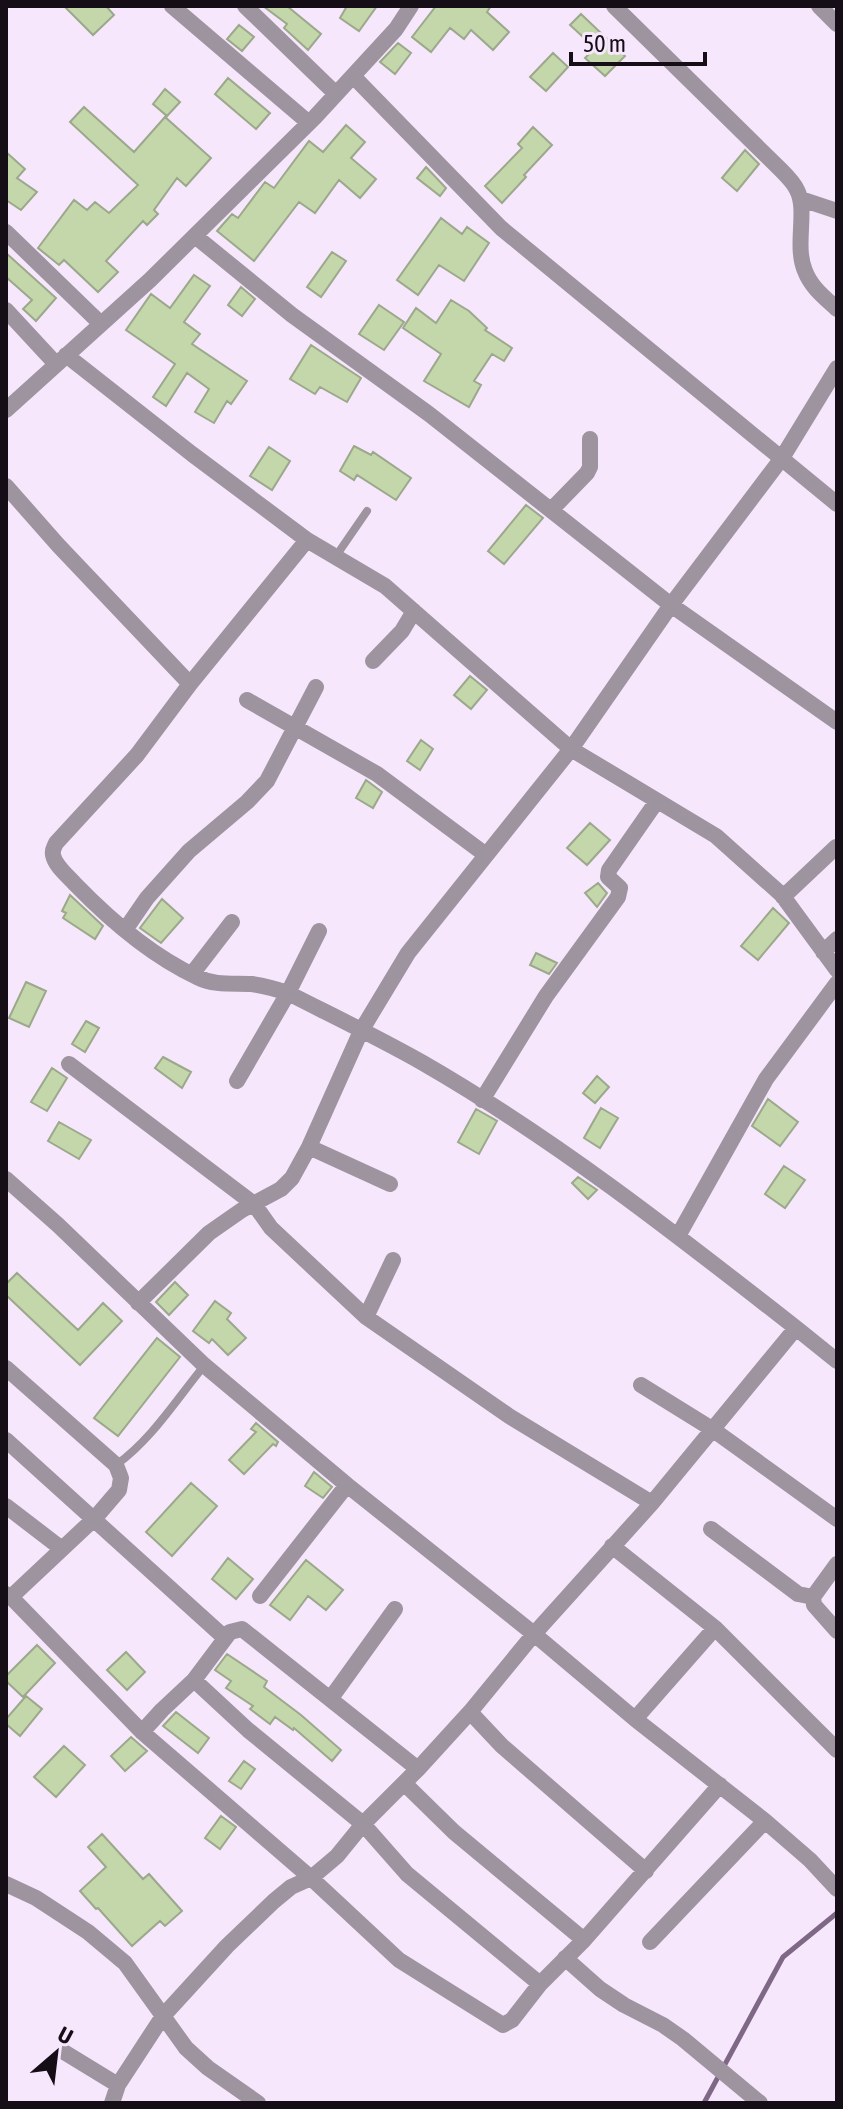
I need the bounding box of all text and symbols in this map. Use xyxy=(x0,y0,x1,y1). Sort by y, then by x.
scale bar xyxy=(571,16,705,66)
text: 50 m xyxy=(583,30,626,57)
north arrow xyxy=(16,2013,96,2093)
text: U xyxy=(54,2021,77,2050)

